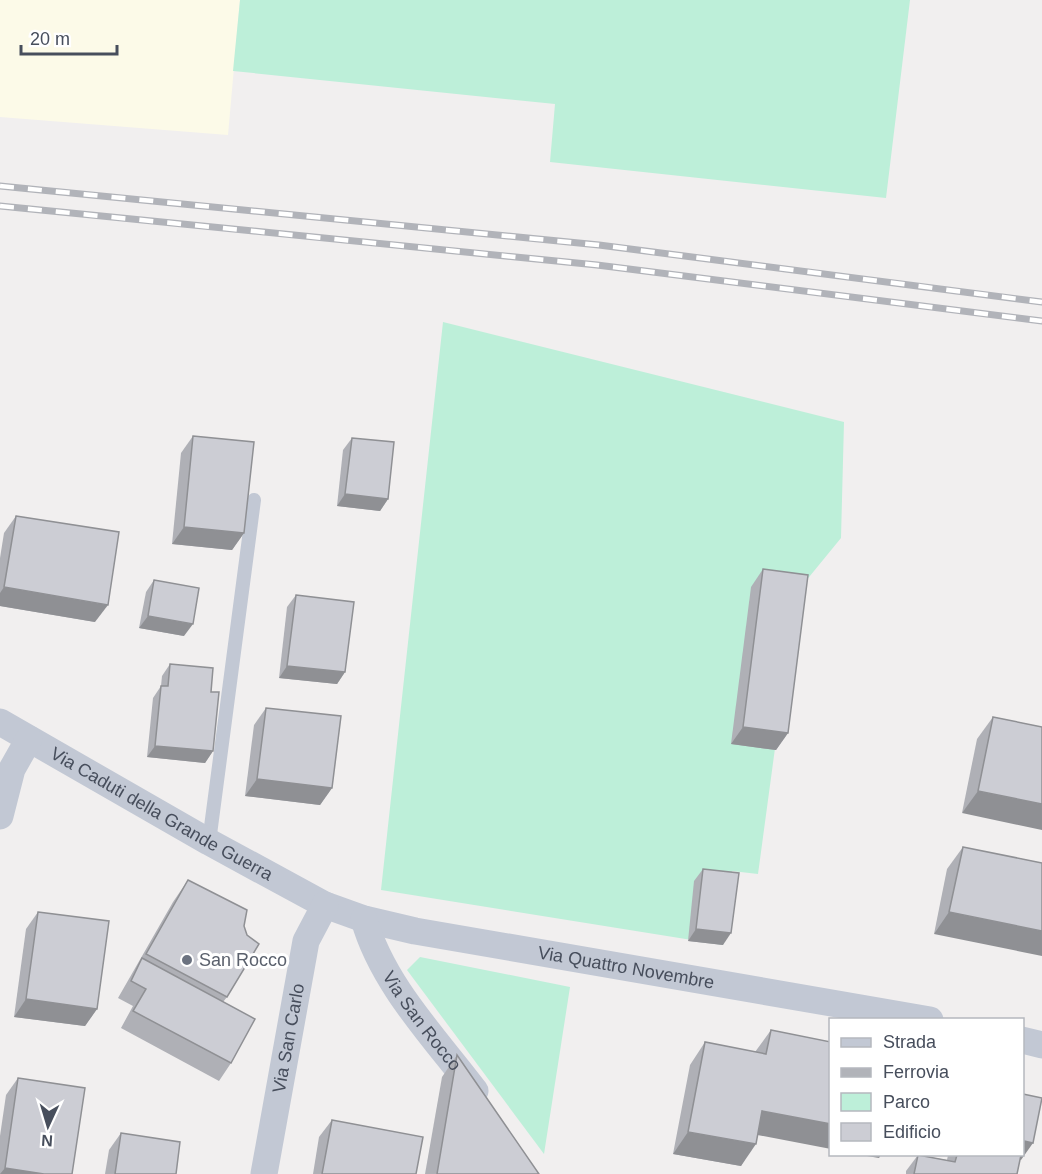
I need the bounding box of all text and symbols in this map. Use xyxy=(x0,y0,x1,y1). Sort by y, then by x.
scale bar xyxy=(21,18,117,56)
text: 20 m xyxy=(30,29,70,49)
street label: Via Caduti della Grande Guerra xyxy=(47,743,277,885)
street label: Via Quattro Novembre xyxy=(536,942,716,993)
place label: San Rocco xyxy=(199,950,287,970)
marker: San Rocco xyxy=(180,953,194,967)
street label: Via San Rocco xyxy=(378,968,465,1075)
street label: Via San Carlo xyxy=(269,982,308,1094)
legend xyxy=(829,1018,1024,1156)
text: Strada xyxy=(883,1032,937,1052)
text: Ferrovia xyxy=(883,1062,950,1082)
text: Parco xyxy=(883,1092,930,1112)
north arrow xyxy=(18,1096,78,1156)
text: Edificio xyxy=(883,1122,941,1142)
text: N xyxy=(41,1132,53,1149)

